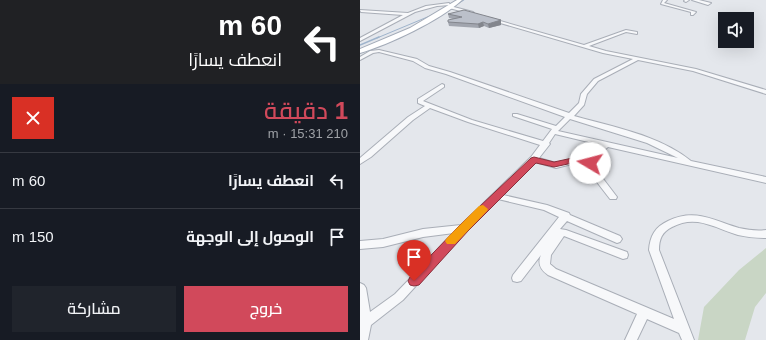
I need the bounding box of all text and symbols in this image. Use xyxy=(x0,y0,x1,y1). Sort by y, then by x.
text: 60 m xyxy=(218,10,282,41)
map controls xyxy=(718,12,754,48)
button: sound xyxy=(718,12,754,48)
icon: left xyxy=(296,16,348,68)
text: انعطف يسارًا xyxy=(188,50,282,70)
button: close xyxy=(12,97,54,139)
text: 1 دقيقة xyxy=(264,97,348,124)
text: 210 m · 15:31 xyxy=(268,126,348,141)
position arrow xyxy=(569,142,611,184)
icon: left xyxy=(326,170,348,192)
text: 60 m xyxy=(12,172,45,189)
text: انعطف يسارًا xyxy=(228,172,314,189)
icon: arrive xyxy=(326,226,348,248)
text: 150 m xyxy=(12,228,54,245)
text: الوصول إلى الوجهة xyxy=(186,228,314,245)
pin xyxy=(397,240,431,281)
icon: arrive xyxy=(403,246,425,268)
button: مشاركة xyxy=(12,286,176,332)
button: خروج xyxy=(184,286,348,332)

